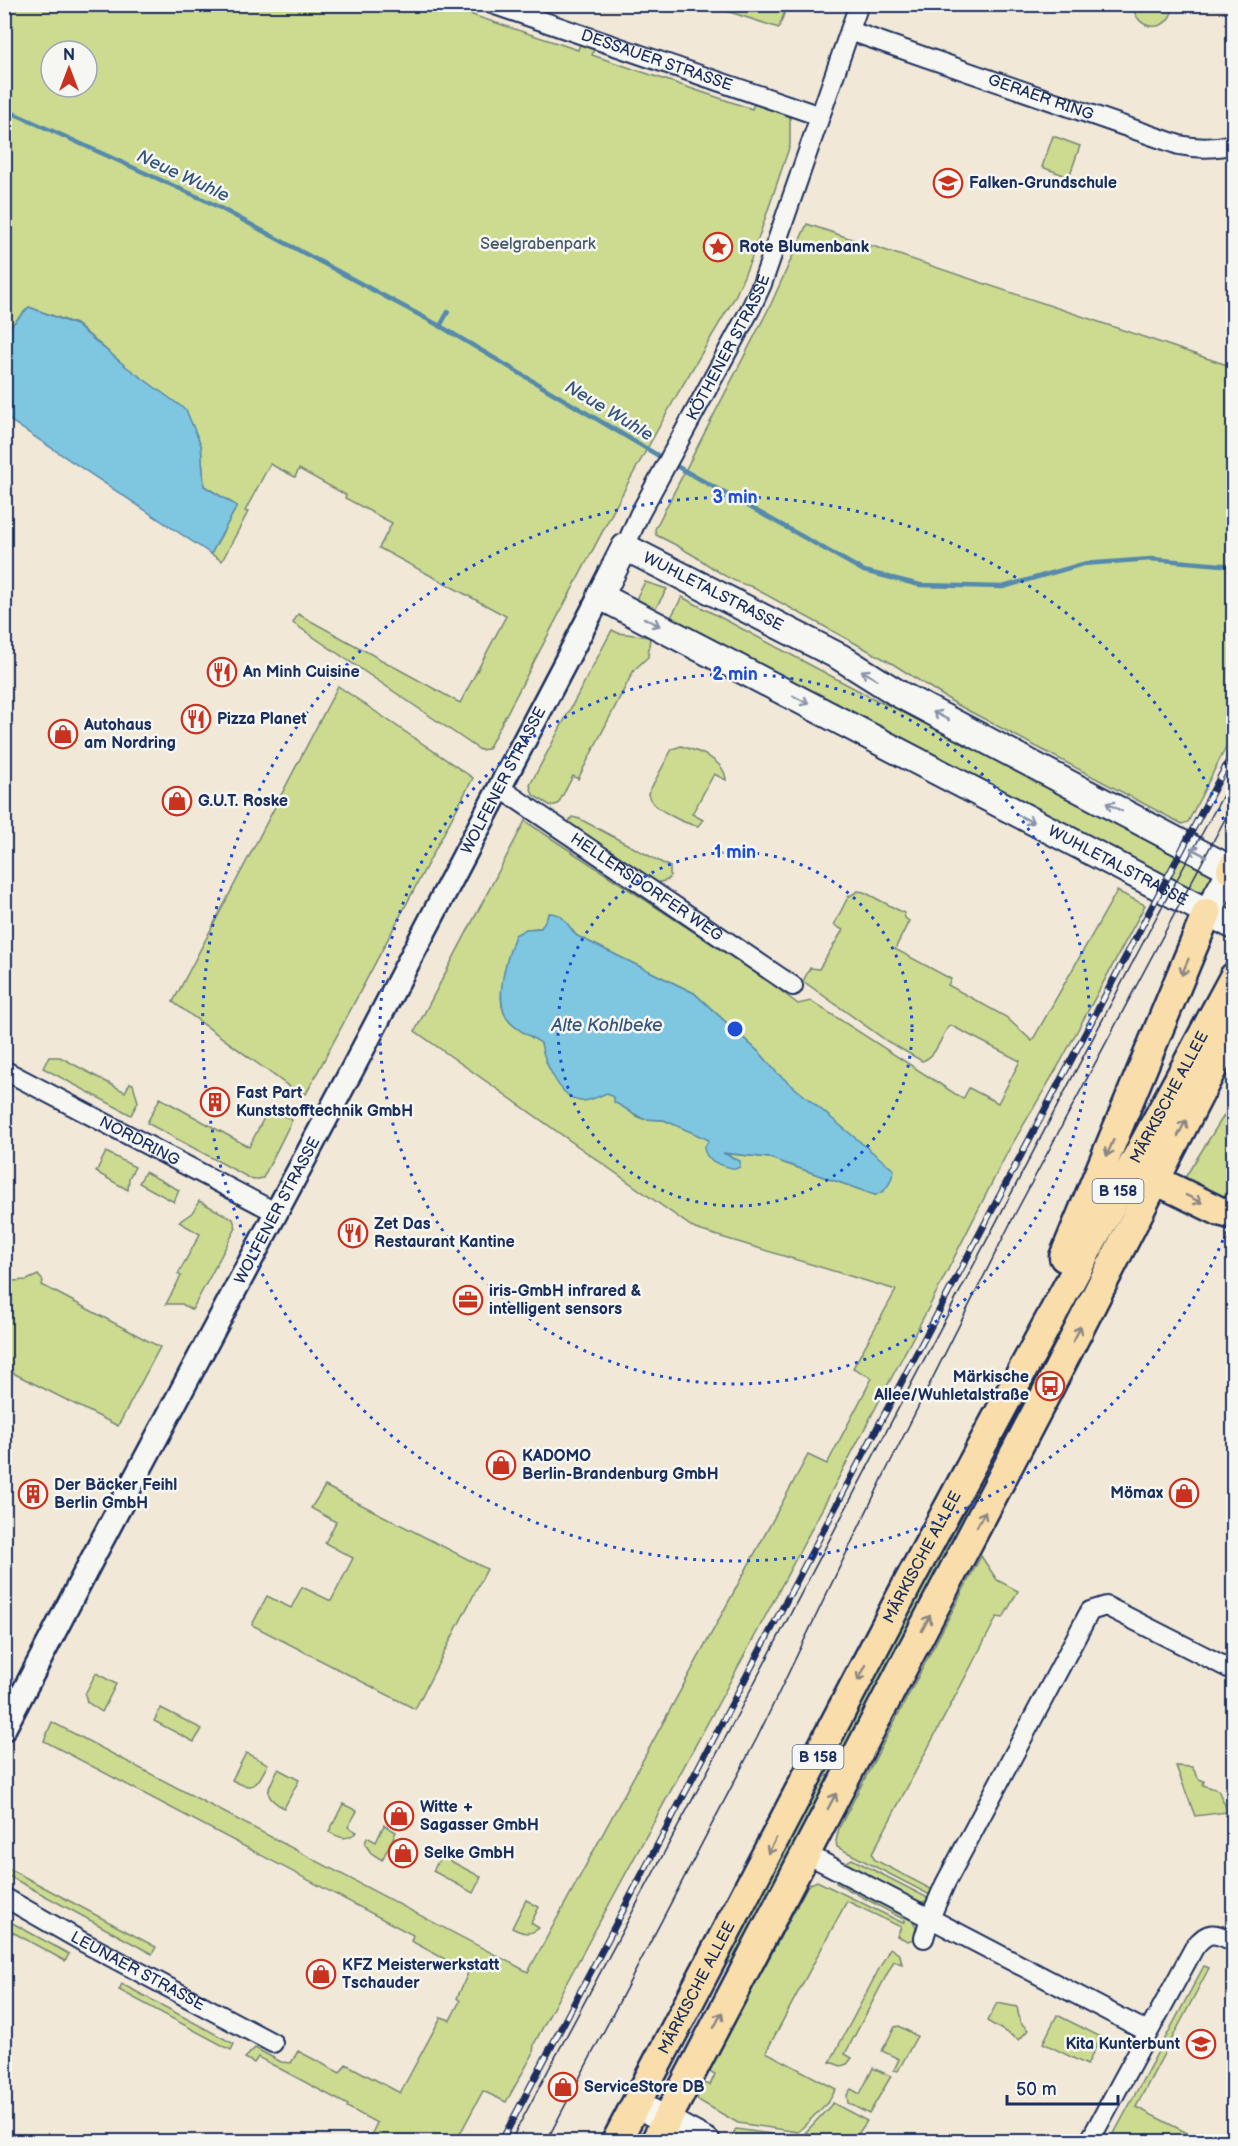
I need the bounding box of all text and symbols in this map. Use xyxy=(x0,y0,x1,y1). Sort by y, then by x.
street label: DESSAUER STRASSE xyxy=(578,26,735,95)
north arrow xyxy=(39,39,99,99)
text: N xyxy=(63,46,75,65)
street label: GERAER RING xyxy=(986,70,1096,124)
water label: Neue Wuhle xyxy=(134,146,232,206)
school or university icon: Falken-Grundschule xyxy=(932,167,964,199)
place label: Falken-Grundschule xyxy=(969,174,1117,193)
place icon: Rote Blumenbank xyxy=(702,231,734,263)
park label: Seelgrabenpark xyxy=(480,235,596,254)
place label: Rote Blumenbank xyxy=(739,238,870,257)
street label: KÖTHENER STRASSE xyxy=(683,272,774,424)
water label: Neue Wuhle xyxy=(561,376,657,446)
text: 3 min xyxy=(712,487,758,508)
street label: WUHLETALSTRASSE xyxy=(640,548,786,636)
one-way arrow xyxy=(642,617,660,629)
restaurant icon: An Minh Cuisine xyxy=(206,656,238,688)
place label: An Minh Cuisine xyxy=(242,663,360,682)
text: 2 min xyxy=(712,664,758,685)
one-way arrow xyxy=(861,669,878,681)
one-way arrow xyxy=(791,695,809,706)
restaurant icon: Pizza Planet xyxy=(180,703,212,735)
street label: WOLFENER STRASSE xyxy=(457,704,550,857)
place label: Pizza Planet xyxy=(217,710,307,729)
one-way arrow xyxy=(933,710,951,721)
place label: Autohaus am Nordring xyxy=(83,716,176,753)
shop icon: Autohaus am Nordring xyxy=(47,718,79,750)
shop icon: G.U.T. Roske xyxy=(161,785,193,817)
place label: G.U.T. Roske xyxy=(198,792,288,811)
one-way arrow xyxy=(1106,801,1123,813)
one-way arrow xyxy=(1017,813,1034,825)
street label: WUHLETALSTRASSE xyxy=(1045,821,1191,910)
street label: HELLERSDORFER WEG xyxy=(567,829,726,945)
text: 1 min xyxy=(714,842,756,863)
one-way arrow xyxy=(1190,846,1207,858)
one-way arrow xyxy=(1178,958,1190,976)
water label: Alte Kohlbeke xyxy=(550,1015,663,1036)
centre of rings xyxy=(725,1019,745,1039)
street label: MÄRKISCHE ALLEE xyxy=(1126,1028,1212,1167)
place label: Fast Part Kunststofftechnik GmbH xyxy=(236,1084,413,1121)
building icon: Fast Part Kunststofftechnik GmbH xyxy=(199,1086,231,1118)
street label: NORDRING xyxy=(96,1112,183,1170)
one-way arrow xyxy=(1176,1119,1188,1137)
street label: WOLFENER STRASSE xyxy=(230,1134,324,1287)
one-way arrow xyxy=(1104,1138,1115,1156)
road number: B 158 xyxy=(1092,1179,1144,1203)
one-way arrow xyxy=(1184,1193,1202,1205)
place label: Zet Das Restaurant Kantine xyxy=(374,1215,515,1252)
restaurant icon: Zet Das Restaurant Kantine xyxy=(337,1217,369,1249)
place label: iris-GmbH infrared & intelligent sensors xyxy=(489,1282,641,1319)
office icon: iris-GmbH infrared & intelligent sensors xyxy=(452,1284,484,1316)
one-way arrow xyxy=(1071,1326,1083,1343)
place label: Märkische Allee/Wuhletalstraße xyxy=(873,1368,1029,1405)
bus stop icon: Märkische Allee/Wuhletalstraße xyxy=(1034,1370,1066,1402)
place label: KADOMO Berlin-Brandenburg GmbH xyxy=(522,1447,719,1484)
shop icon: KADOMO Berlin-Brandenburg GmbH xyxy=(485,1449,517,1481)
place label: Der Bäcker Feihl Berlin GmbH xyxy=(54,1476,177,1513)
shop icon: Mömax xyxy=(1168,1477,1200,1509)
building icon: Der Bäcker Feihl Berlin GmbH xyxy=(17,1478,49,1510)
place label: Mömax xyxy=(1110,1484,1163,1503)
street label: MÄRKISCHE ALLEE xyxy=(879,1488,965,1627)
one-way arrow xyxy=(975,1511,987,1529)
one-way arrow xyxy=(921,1614,932,1632)
one-way arrow xyxy=(855,1663,867,1681)
road number: B 158 xyxy=(792,1745,844,1769)
one-way arrow xyxy=(827,1792,839,1810)
place label: Witte + Sagasser GmbH xyxy=(420,1798,539,1835)
shop icon: Witte + Sagasser GmbH xyxy=(383,1800,415,1832)
shop icon: Selke GmbH xyxy=(387,1837,419,1869)
one-way arrow xyxy=(766,1837,778,1854)
place label: Selke GmbH xyxy=(424,1844,515,1863)
street label: MÄRKISCHE ALLEE xyxy=(654,1918,739,2057)
street label: LEUNAER STRASSE xyxy=(67,1928,208,2015)
place label: KFZ Meisterwerkstatt Tschauder xyxy=(342,1956,500,1993)
shop icon: KFZ Meisterwerkstatt Tschauder xyxy=(305,1958,337,1990)
one-way arrow xyxy=(712,2011,724,2029)
school or university icon: Kita Kunterbunt xyxy=(1185,2028,1217,2060)
place label: Kita Kunterbunt xyxy=(1066,2035,1181,2054)
scale bar xyxy=(1007,2068,1118,2106)
shop icon: ServiceStore DB xyxy=(547,2071,579,2103)
place label: ServiceStore DB xyxy=(584,2078,705,2097)
text: 50 m xyxy=(1016,2079,1057,2100)

